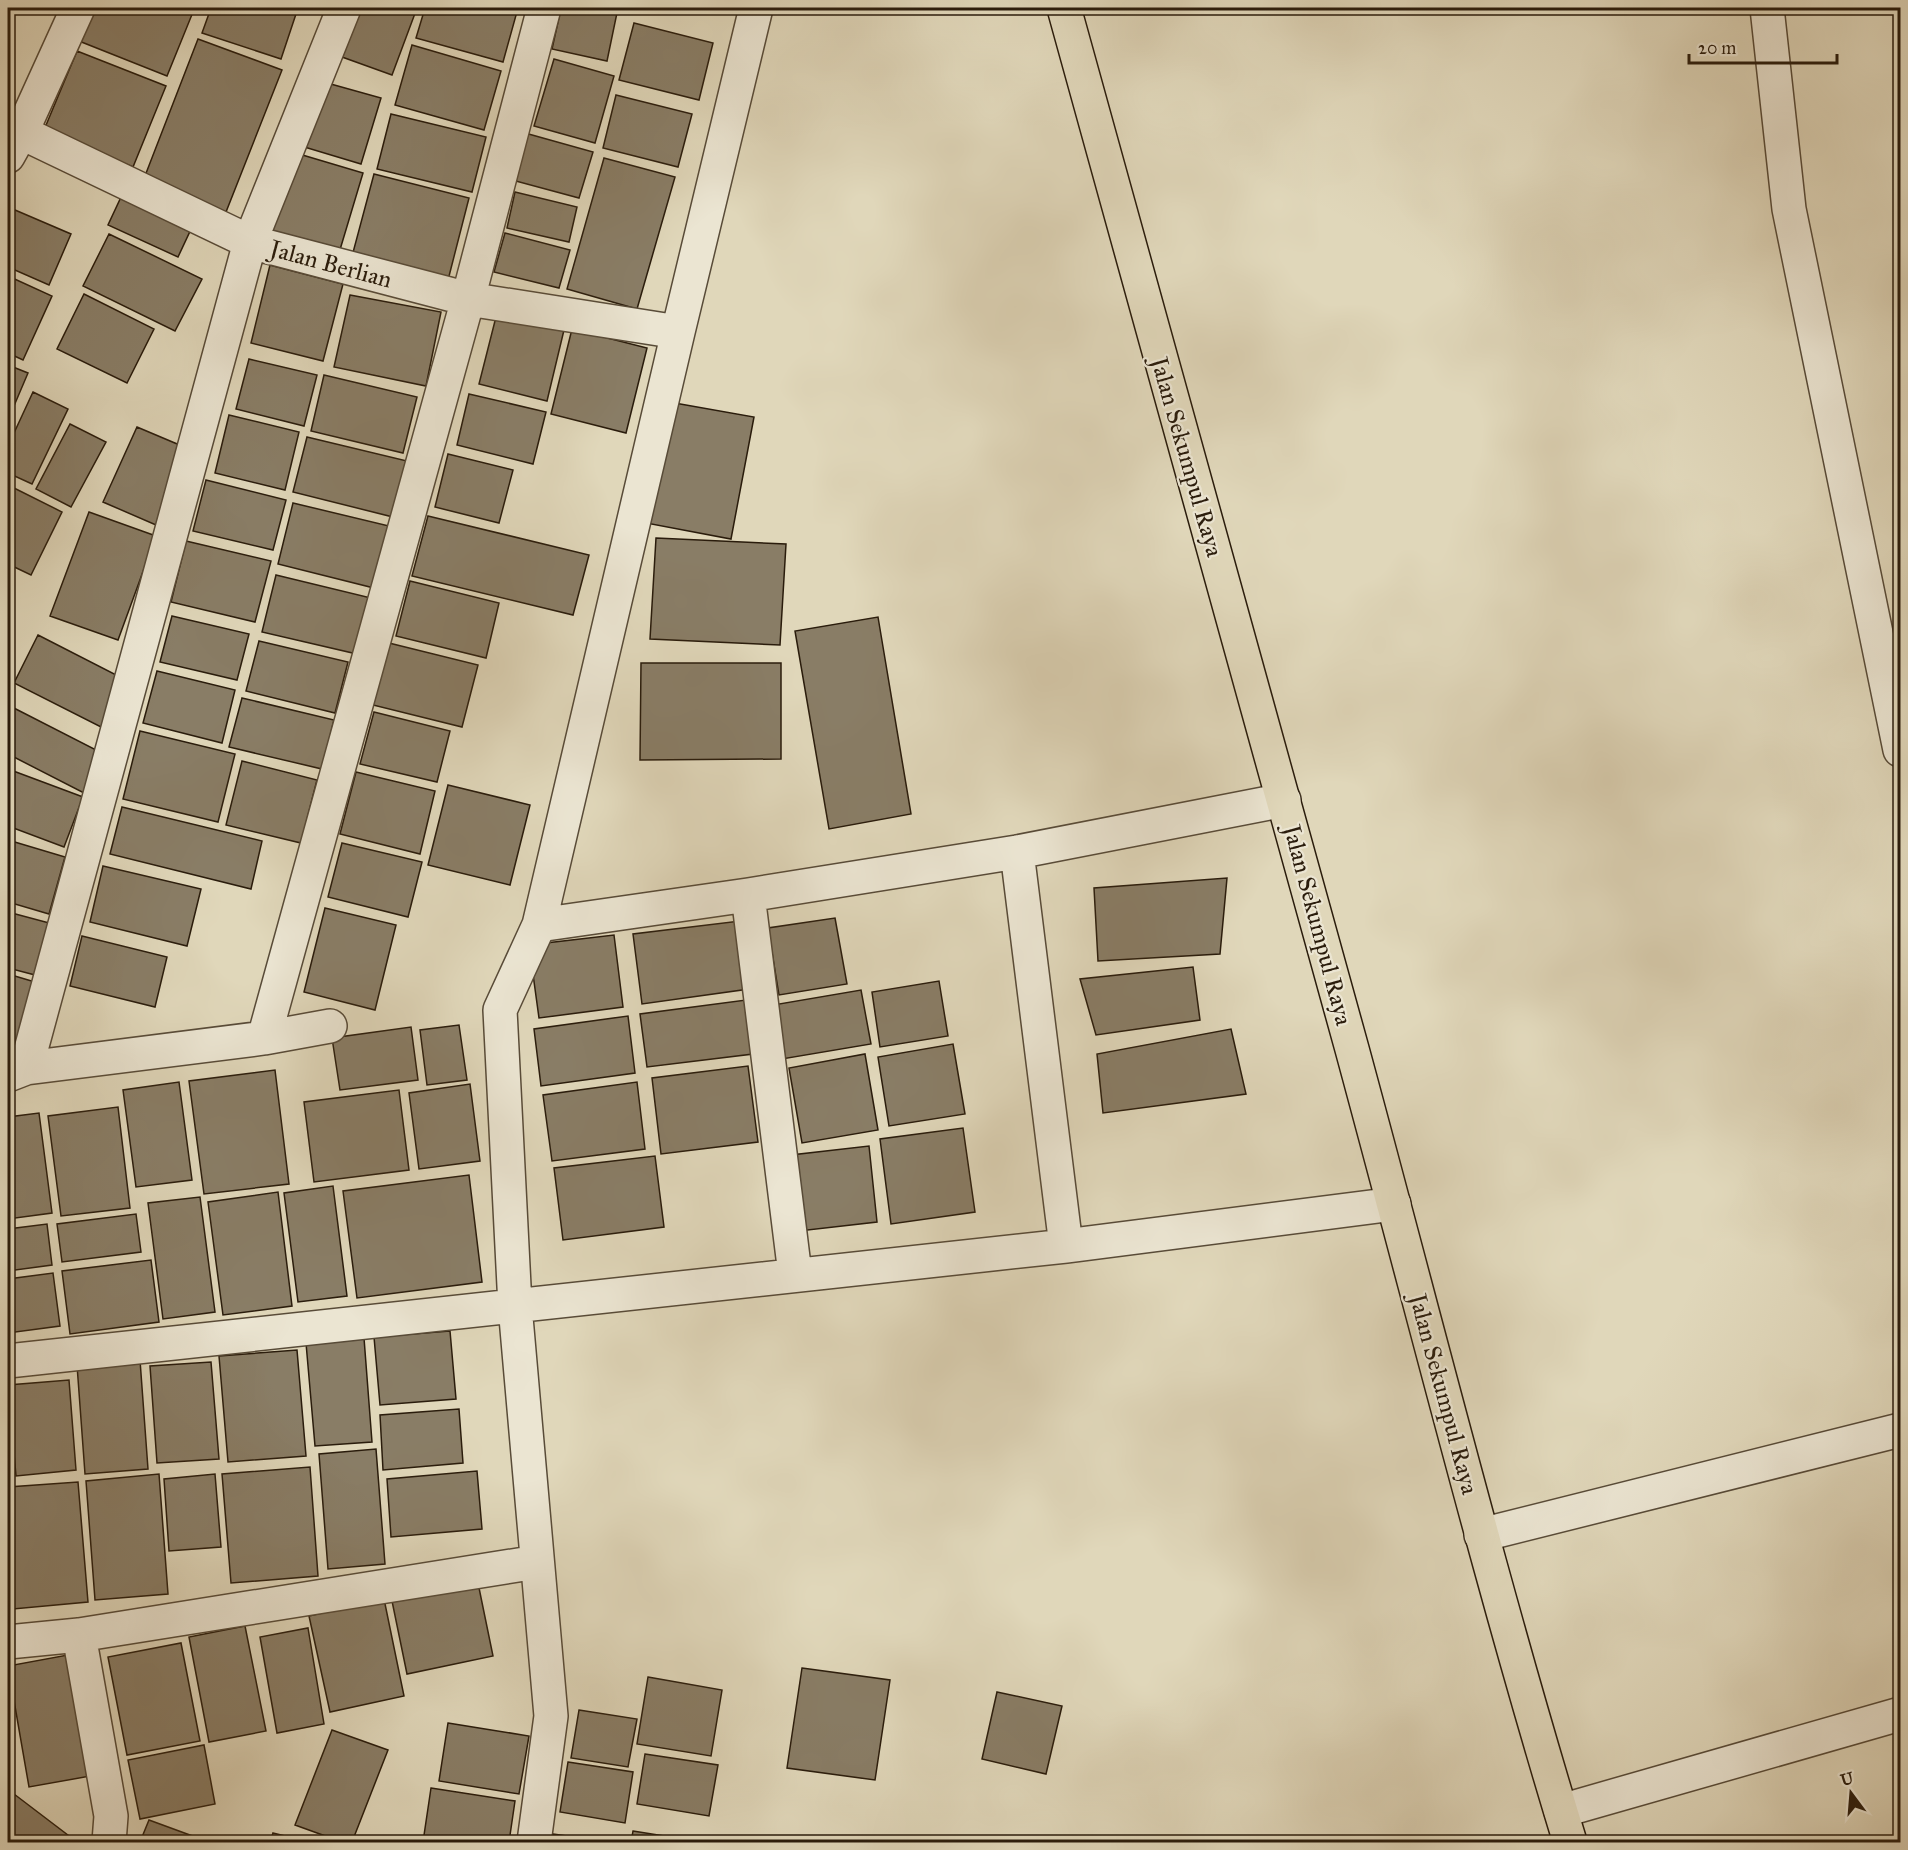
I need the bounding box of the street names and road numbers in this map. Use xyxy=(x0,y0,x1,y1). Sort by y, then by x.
street label: Jalan Berlian xyxy=(264,233,395,295)
street label: Jalan Sekumpul Raya xyxy=(1143,351,1230,561)
street label: Jalan Sekumpul Raya xyxy=(1276,819,1359,1029)
street label: Jalan Sekumpul Raya xyxy=(1402,1288,1485,1498)

